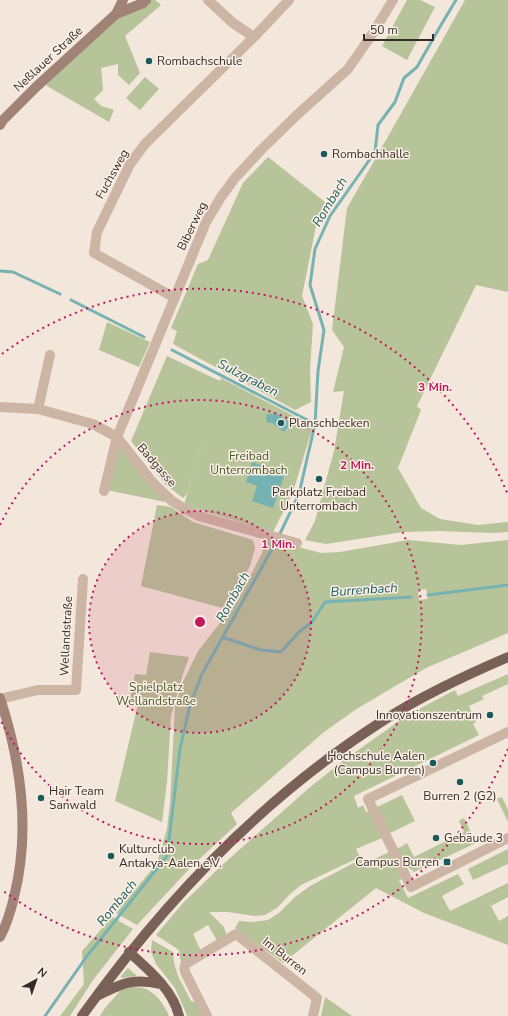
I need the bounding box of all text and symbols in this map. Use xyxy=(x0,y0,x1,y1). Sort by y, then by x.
scale bar xyxy=(364,16,433,42)
text: 50 m xyxy=(370,22,398,38)
street label: Neßlauer Straße xyxy=(10,23,86,95)
place label: Rombachschule xyxy=(157,53,242,69)
marker: Rombachschule xyxy=(144,56,154,66)
street label: Fuchsweg xyxy=(92,146,132,202)
place label: Rombachhalle xyxy=(332,146,409,162)
marker: Rombachhalle xyxy=(319,149,329,159)
water label: Rombach xyxy=(308,174,352,230)
street label: Biberweg xyxy=(173,199,211,253)
water label: Sulzgraben xyxy=(215,355,281,401)
text: 3 Min. xyxy=(418,379,452,395)
place label: Planschbecken xyxy=(289,415,369,431)
marker: Planschbecken xyxy=(276,418,286,428)
street label: Badgasse xyxy=(134,440,180,490)
park label: Freibad Unterrombach xyxy=(210,448,288,478)
text: 2 Min. xyxy=(340,457,374,473)
marker: Parkplatz Freibad Unterrombach xyxy=(314,474,324,484)
place label: Parkplatz Freibad Unterrombach xyxy=(272,484,366,514)
text: 1 Min. xyxy=(261,536,295,552)
water label: Rombach xyxy=(212,569,254,625)
water label: Burrenbach xyxy=(330,579,398,601)
street label: Wellandstraße xyxy=(56,595,76,677)
centre of rings xyxy=(193,615,207,629)
park label: Spielplatz Wellandstraße xyxy=(116,679,196,709)
place label: Innovationszentrum xyxy=(376,707,482,723)
marker: Innovationszentrum xyxy=(485,710,495,720)
place label: Hochschule Aalen (Campus Burren) xyxy=(327,748,425,778)
marker: Hochschule Aalen (Campus Burren) xyxy=(428,758,438,768)
marker: Burren 2 (G2) xyxy=(455,777,465,787)
place label: Hair Team Sanwald xyxy=(49,783,104,813)
place label: Burren 2 (G2) xyxy=(423,788,497,804)
marker: Hair Team Sanwald xyxy=(36,793,46,803)
place label: Gebäude 3 xyxy=(444,830,503,846)
marker: Gebäude 3 xyxy=(431,833,441,843)
place label: Kulturclub Antakya-Aalen e.V. xyxy=(119,841,222,871)
marker: Kulturclub Antakya-Aalen e.V. xyxy=(106,851,116,861)
place label: Campus Burren xyxy=(355,854,439,870)
marker: Campus Burren xyxy=(442,857,452,867)
water label: Rombach xyxy=(93,876,141,930)
street label: Im Burren xyxy=(259,933,311,979)
north arrow xyxy=(16,960,56,1000)
text: N xyxy=(34,964,50,981)

